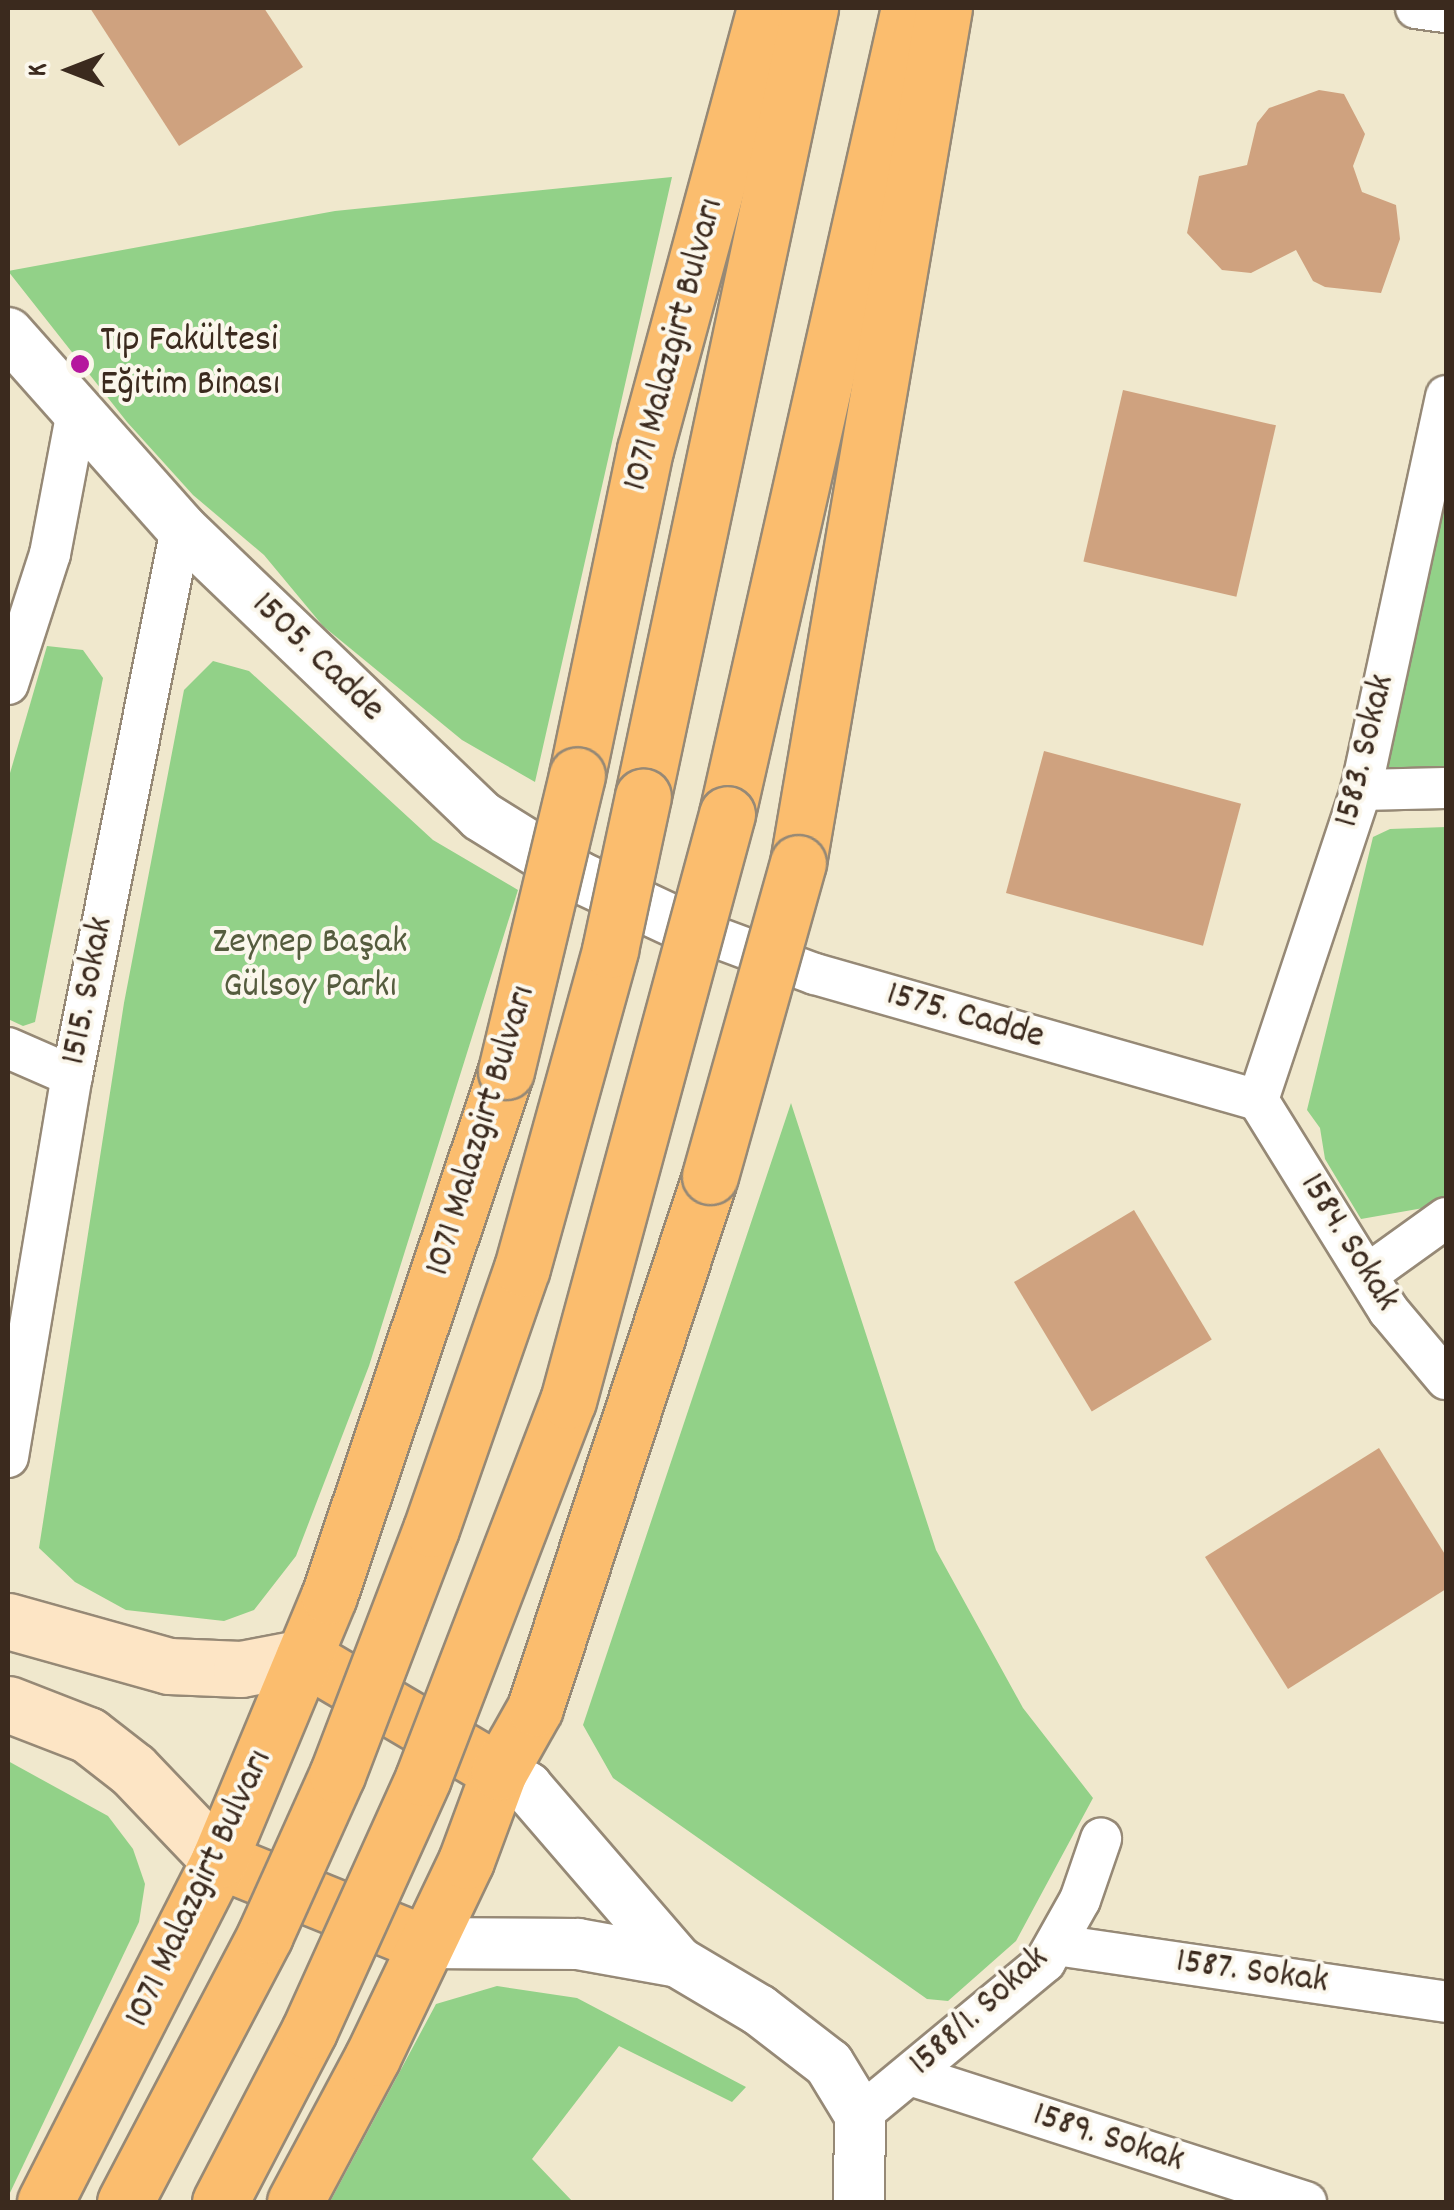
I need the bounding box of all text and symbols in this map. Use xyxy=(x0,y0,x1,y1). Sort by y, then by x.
north arrow xyxy=(20,20,120,120)
text: K xyxy=(20,64,60,76)
street label: 1071 Malazgirt Bulvarı xyxy=(614,194,736,496)
place label: Tıp Fakültesi Eğitim Binası xyxy=(100,319,280,408)
marker: Tıp Fakültesi Eğitim Binası xyxy=(69,353,91,375)
street label: 1505. Cadde xyxy=(241,583,393,733)
street label: 1583. Sokak xyxy=(1325,670,1407,832)
street label: 1515. Sokak xyxy=(52,913,126,1069)
park label: Zeynep Başak Gülsoy Parkı xyxy=(212,921,408,1011)
street label: 1575. Cadde xyxy=(881,973,1049,1061)
street label: 1071 Malazgirt Bulvarı xyxy=(416,981,548,1281)
street label: 1584. Sokak xyxy=(1288,1165,1408,1321)
street label: 1071 Malazgirt Bulvarı xyxy=(116,1743,284,2035)
street label: 1588/1. Sokak xyxy=(900,1937,1060,2087)
street label: 1587. Sokak xyxy=(1173,1940,1331,2006)
street label: 1589. Sokak xyxy=(1027,2093,1189,2185)

